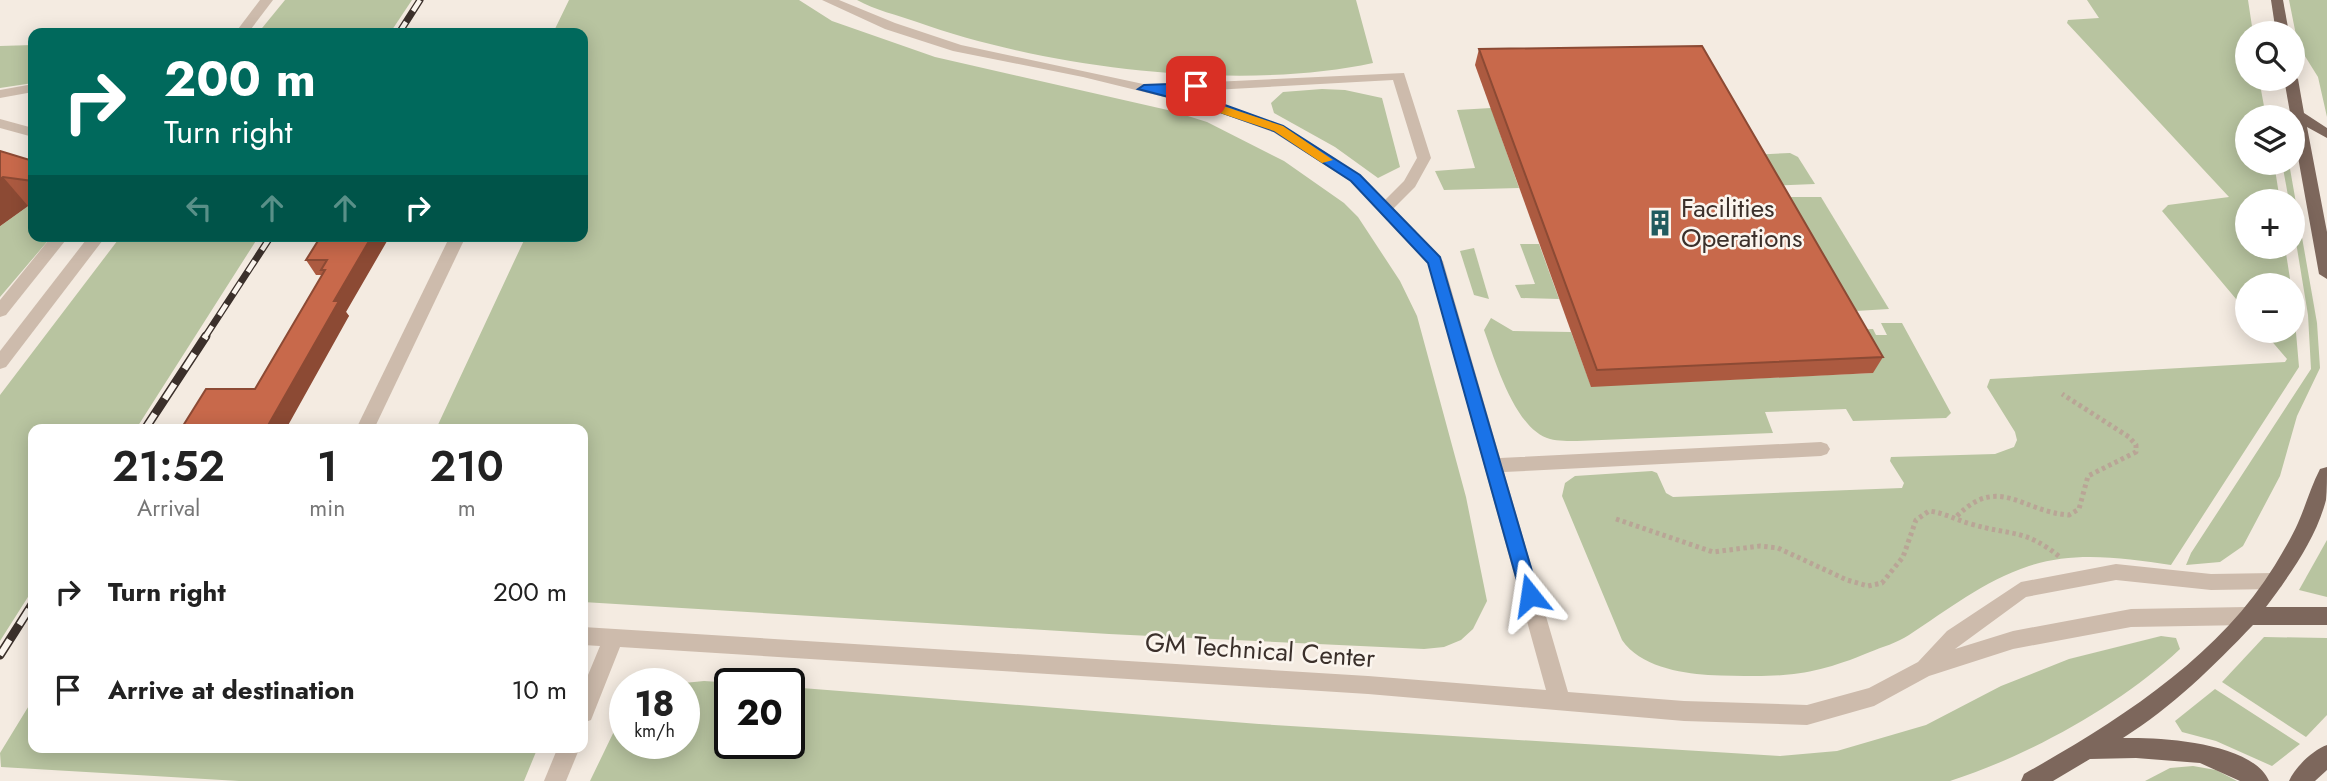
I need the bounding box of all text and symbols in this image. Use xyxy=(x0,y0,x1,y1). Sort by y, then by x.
map controls xyxy=(2235,21,2305,343)
button: search xyxy=(2235,21,2305,91)
text: 200 m xyxy=(164,44,316,114)
icon: right xyxy=(49,56,140,147)
pin xyxy=(1166,56,1226,116)
icon: arrive xyxy=(1177,67,1215,105)
button: layers xyxy=(2235,105,2305,175)
text: Turn right xyxy=(164,109,293,155)
icon: left xyxy=(180,189,218,227)
icon: ahead xyxy=(253,189,291,227)
icon: ahead xyxy=(326,189,364,227)
icon: right xyxy=(399,189,437,227)
place label: Facilities Operations xyxy=(1681,189,1803,257)
button: + xyxy=(2235,189,2305,259)
building icon: Facilities Operations xyxy=(1645,208,1675,238)
button: − xyxy=(2235,273,2305,343)
text: 21:52 xyxy=(112,436,225,497)
text: 1 xyxy=(317,436,338,497)
text: 210 xyxy=(430,436,504,497)
text: Arrival xyxy=(137,491,200,525)
text: min xyxy=(309,491,345,525)
text: m xyxy=(458,491,476,525)
position arrow xyxy=(1493,558,1567,632)
icon: right xyxy=(49,573,87,611)
text: Turn right xyxy=(108,573,226,611)
text: 200 m xyxy=(493,573,567,611)
street label: GM Technical Center xyxy=(1144,623,1376,677)
speed limit sign: 20 xyxy=(714,668,805,759)
icon: arrive xyxy=(49,671,87,709)
text: Arrive at destination xyxy=(108,671,355,709)
text: 10 m xyxy=(512,671,567,709)
text: 18 xyxy=(635,679,674,729)
text: km/h xyxy=(634,718,675,744)

